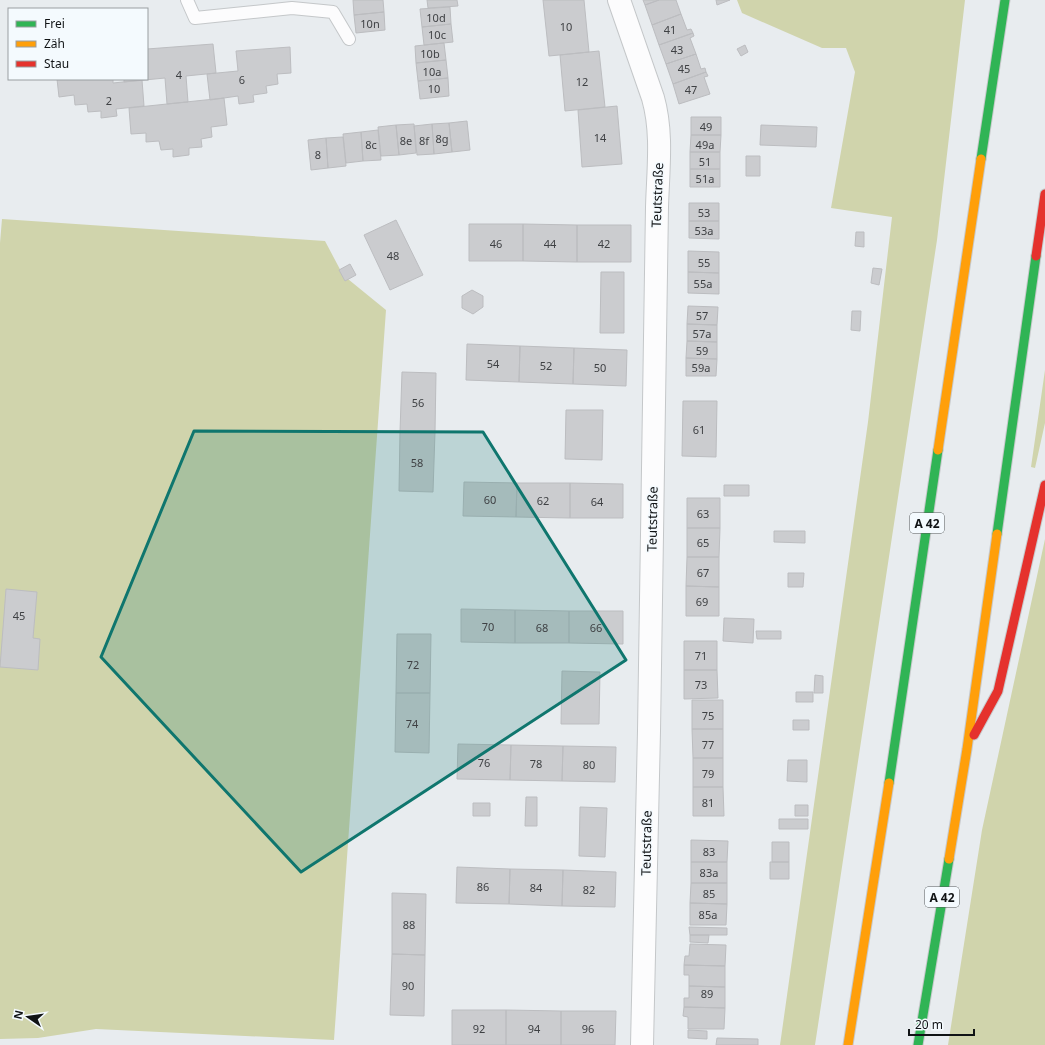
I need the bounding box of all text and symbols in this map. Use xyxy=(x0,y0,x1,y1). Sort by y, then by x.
legend xyxy=(8,8,148,80)
house number: 10d xyxy=(426,10,446,25)
text: Frei xyxy=(44,15,65,32)
house number: 10n xyxy=(360,16,380,31)
house number: 10 xyxy=(560,19,572,34)
house number: 41 xyxy=(664,22,676,37)
house number: 10c xyxy=(428,27,446,42)
text: Zäh xyxy=(44,35,65,52)
house number: 43 xyxy=(671,42,683,57)
house number: 10b xyxy=(420,46,440,61)
text: Stau xyxy=(44,55,69,72)
house number: 45 xyxy=(678,61,690,76)
house number: 10a xyxy=(423,64,441,79)
house number: 4 xyxy=(176,67,183,82)
house number: 6 xyxy=(239,72,245,87)
house number: 12 xyxy=(576,74,588,89)
house number: 10 xyxy=(428,81,440,96)
house number: 47 xyxy=(685,82,697,97)
house number: 2 xyxy=(106,93,112,108)
house number: 49 xyxy=(700,119,712,134)
house number: 14 xyxy=(594,130,607,145)
house number: 8g xyxy=(435,131,449,146)
house number: 8e xyxy=(400,133,412,148)
house number: 8f xyxy=(419,133,430,148)
house number: 8c xyxy=(365,137,377,152)
house number: 49a xyxy=(696,137,714,152)
house number: 8 xyxy=(315,147,321,162)
house number: 51 xyxy=(699,154,711,169)
street label: Teutstraße xyxy=(647,162,667,228)
house number: 51a xyxy=(696,171,714,186)
house number: 53 xyxy=(698,205,710,220)
house number: 53a xyxy=(695,223,713,238)
house number: 46 xyxy=(490,236,502,251)
house number: 44 xyxy=(544,236,557,251)
house number: 42 xyxy=(598,236,610,251)
house number: 48 xyxy=(387,248,399,263)
house number: 55 xyxy=(698,255,710,270)
house number: 55a xyxy=(694,276,712,291)
house number: 57 xyxy=(696,308,708,323)
house number: 57a xyxy=(693,326,711,341)
house number: 59 xyxy=(696,343,708,358)
house number: 54 xyxy=(487,356,500,371)
house number: 52 xyxy=(540,358,552,373)
house number: 50 xyxy=(594,360,606,375)
house number: 59a xyxy=(692,360,710,375)
house number: 56 xyxy=(412,395,424,410)
house number: 61 xyxy=(693,422,705,437)
house number: 58 xyxy=(411,455,423,470)
street label: Teutstraße xyxy=(642,486,662,552)
house number: 60 xyxy=(484,492,496,507)
house number: 62 xyxy=(537,493,549,508)
house number: 64 xyxy=(591,494,604,509)
house number: 63 xyxy=(697,506,709,521)
road number: A 42 xyxy=(910,513,944,533)
house number: 65 xyxy=(697,535,709,550)
house number: 67 xyxy=(697,565,709,580)
house number: 69 xyxy=(696,594,708,609)
house number: 45 xyxy=(13,608,25,623)
house number: 70 xyxy=(482,619,494,634)
house number: 68 xyxy=(536,620,548,635)
house number: 66 xyxy=(590,620,602,635)
house number: 71 xyxy=(695,648,707,663)
house number: 72 xyxy=(407,657,419,672)
house number: 73 xyxy=(695,677,707,692)
house number: 75 xyxy=(702,708,714,723)
house number: 74 xyxy=(406,716,419,731)
house number: 77 xyxy=(702,737,714,752)
house number: 76 xyxy=(478,755,490,770)
house number: 78 xyxy=(530,756,542,771)
house number: 80 xyxy=(583,757,595,772)
house number: 79 xyxy=(702,766,714,781)
house number: 81 xyxy=(702,795,714,810)
street label: Teutstraße xyxy=(636,810,656,876)
house number: 83 xyxy=(703,844,715,859)
house number: 83a xyxy=(700,865,718,880)
house number: 86 xyxy=(477,879,489,894)
house number: 84 xyxy=(530,880,543,895)
house number: 82 xyxy=(583,882,595,897)
house number: 85 xyxy=(703,886,715,901)
road number: A 42 xyxy=(925,887,959,907)
house number: 85a xyxy=(699,907,717,922)
house number: 88 xyxy=(403,917,415,932)
house number: 90 xyxy=(402,978,414,993)
house number: 89 xyxy=(701,986,713,1001)
north arrow xyxy=(8,997,48,1037)
text: N xyxy=(9,1009,26,1021)
scale bar xyxy=(909,1011,974,1037)
text: 20 m xyxy=(915,1016,943,1033)
house number: 92 xyxy=(473,1021,485,1036)
house number: 94 xyxy=(528,1021,541,1036)
house number: 96 xyxy=(582,1021,594,1036)

